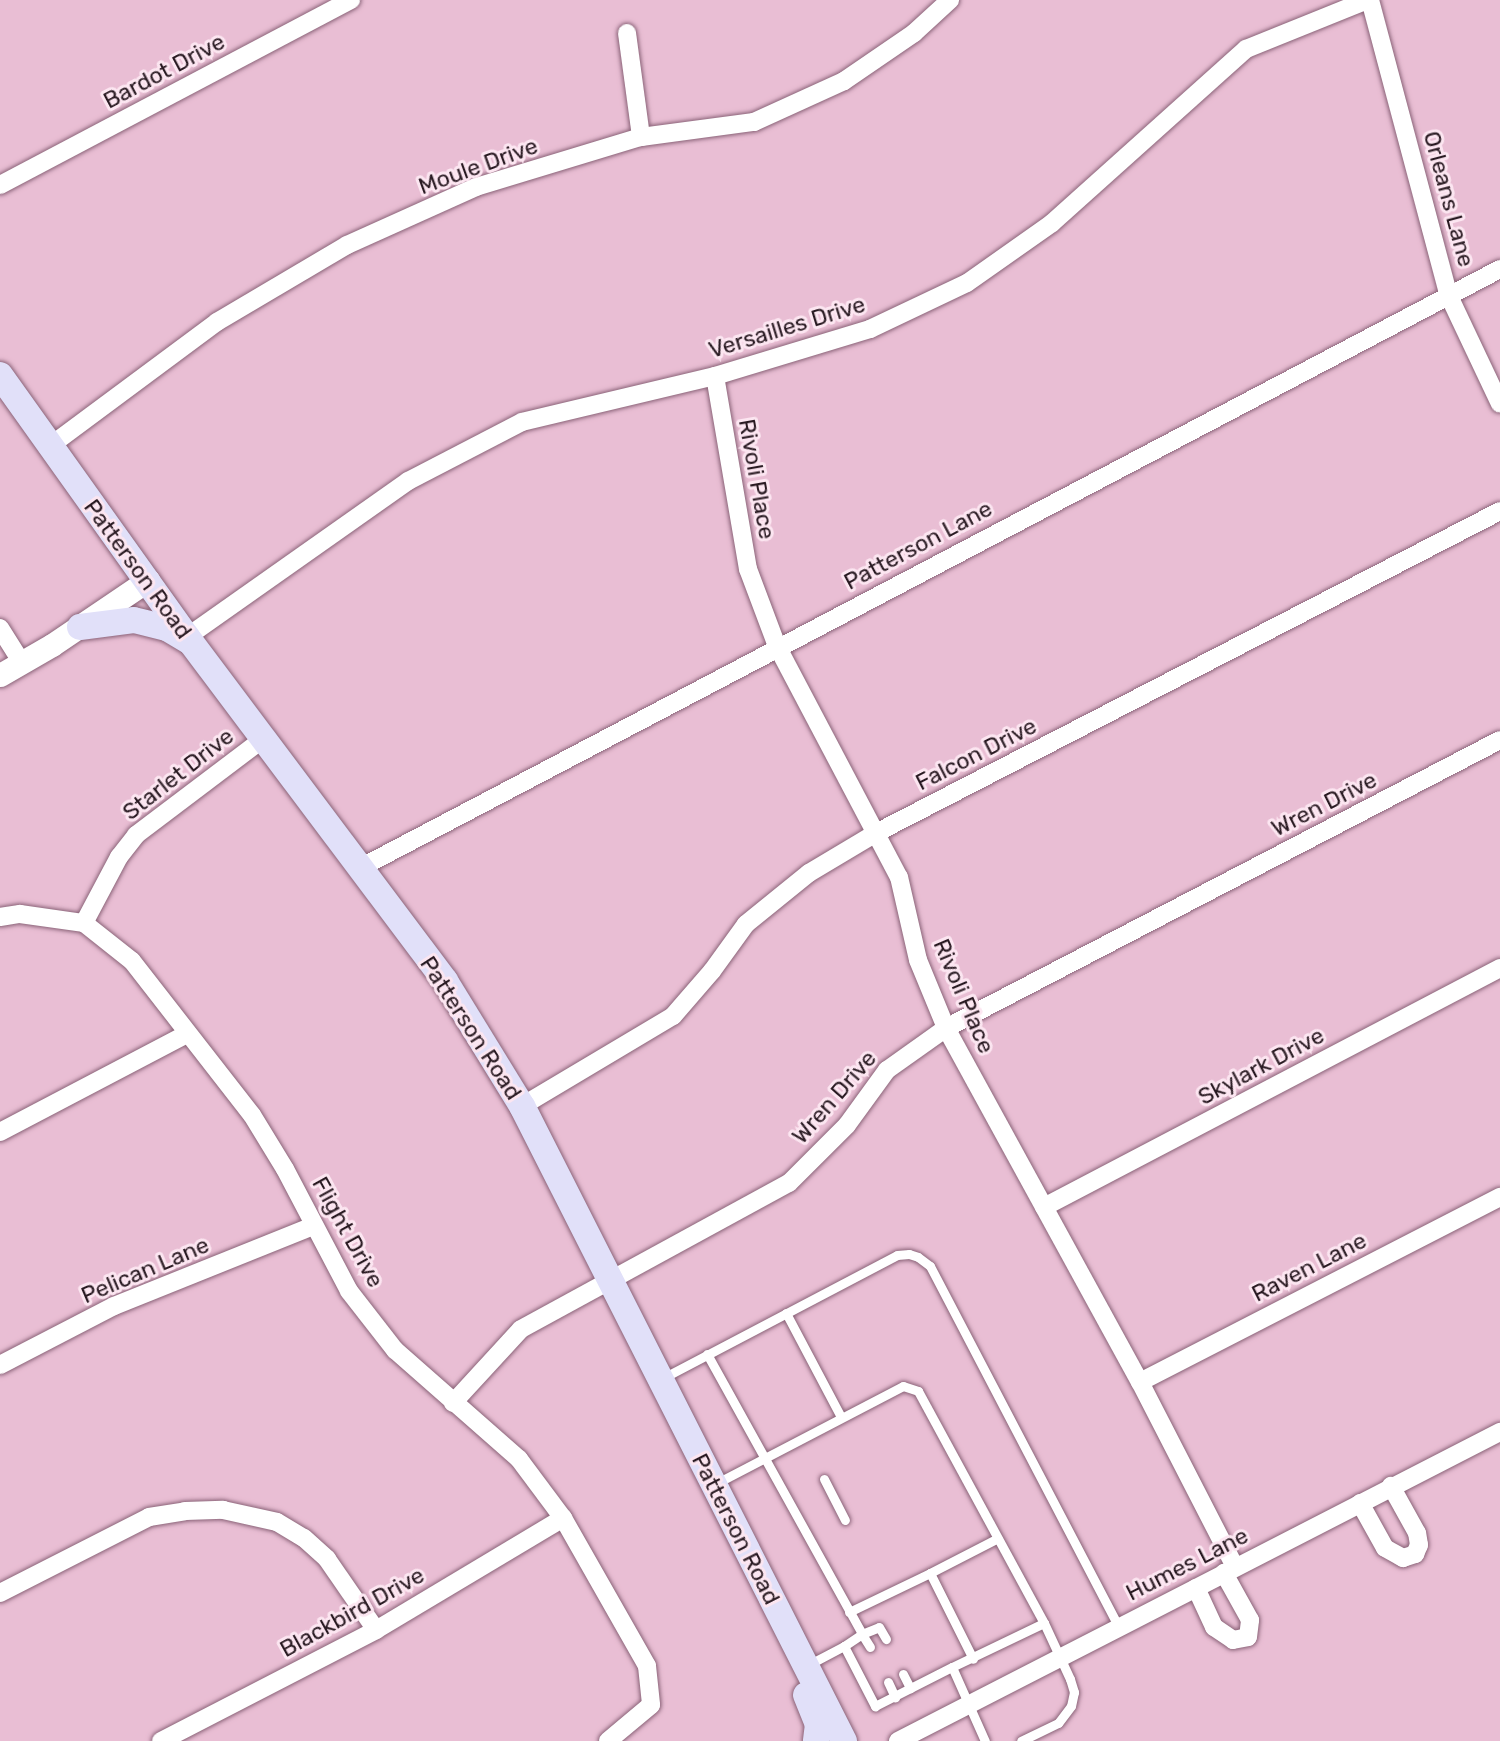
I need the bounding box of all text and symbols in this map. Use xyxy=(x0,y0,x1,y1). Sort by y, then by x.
street label: Bardot Drive xyxy=(99,28,229,114)
street label: Orleans Lane xyxy=(1418,128,1480,270)
street label: Moule Drive xyxy=(415,132,541,200)
street label: Versailles Drive xyxy=(705,290,869,364)
street label: Rivoli Place xyxy=(733,417,781,541)
street label: Patterson Road xyxy=(78,494,198,644)
street label: Patterson Lane xyxy=(839,494,997,596)
street label: Falcon Drive xyxy=(911,712,1041,796)
street label: Starlet Drive xyxy=(117,722,239,826)
street label: Wren Drive xyxy=(1267,766,1381,842)
street label: Rivoli Place xyxy=(928,935,1000,1057)
street label: Patterson Road xyxy=(414,951,528,1105)
street label: Skylark Drive xyxy=(1193,1021,1329,1111)
street label: Wren Drive xyxy=(786,1045,882,1149)
street label: Flight Drive xyxy=(306,1172,390,1292)
street label: Raven Lane xyxy=(1247,1226,1371,1308)
street label: Pelican Lane xyxy=(77,1231,213,1309)
street label: Patterson Road xyxy=(686,1449,786,1609)
street label: Humes Lane xyxy=(1121,1521,1253,1607)
street label: Blackbird Drive xyxy=(275,1561,429,1663)

